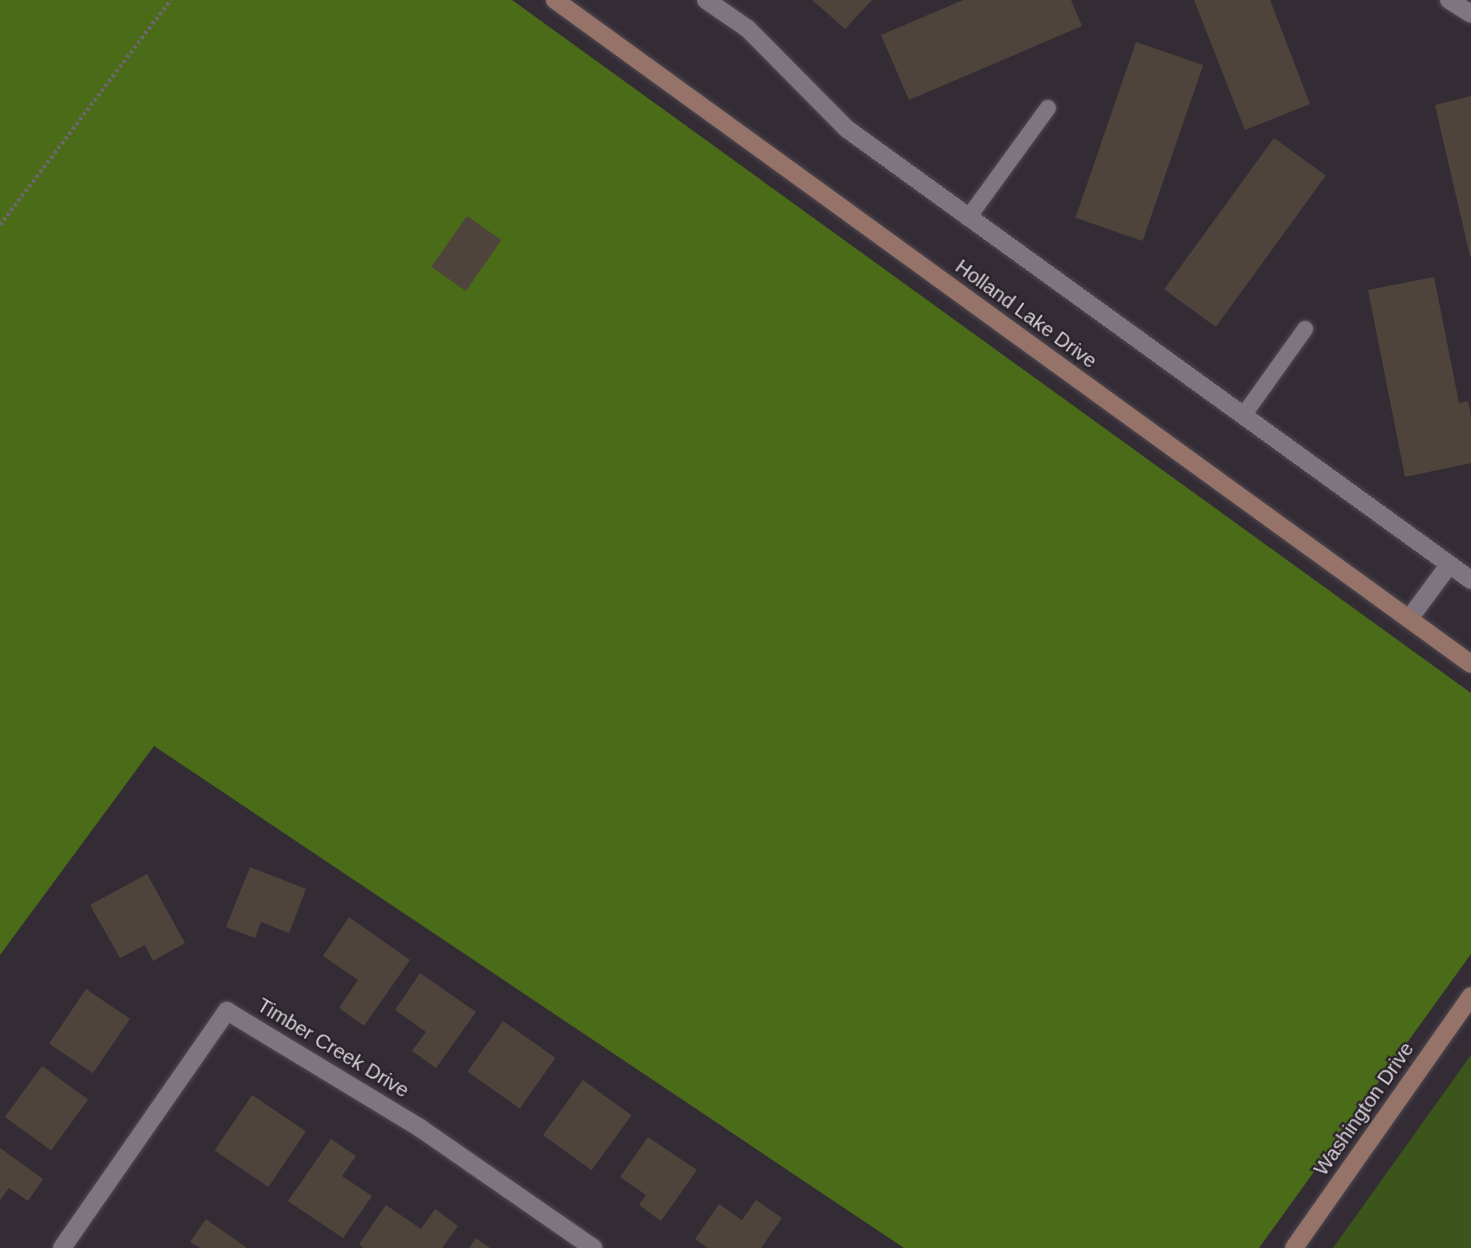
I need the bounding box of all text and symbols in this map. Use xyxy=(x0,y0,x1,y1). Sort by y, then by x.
street label: Holland Lake Drive xyxy=(951,255,1101,373)
street label: Timber Creek Drive xyxy=(253,993,413,1103)
street label: Washington Drive xyxy=(1309,1038,1419,1180)

